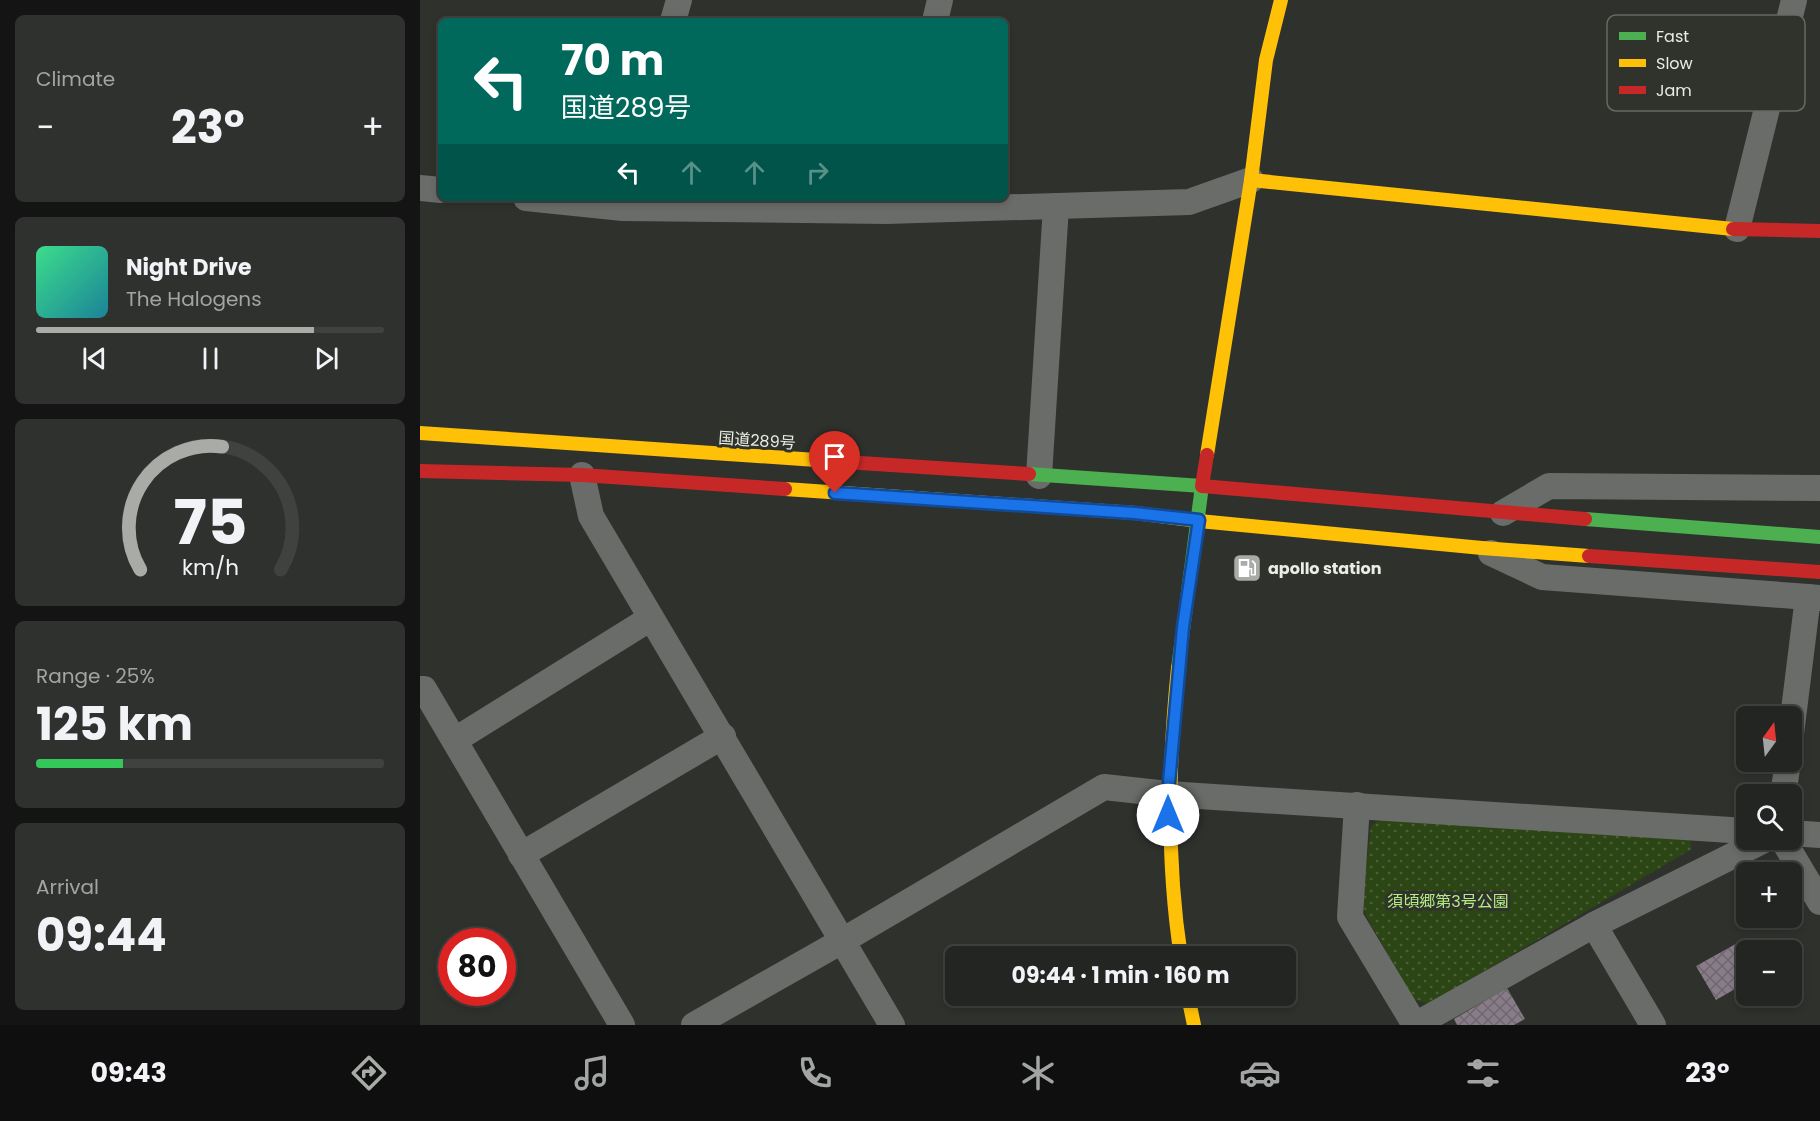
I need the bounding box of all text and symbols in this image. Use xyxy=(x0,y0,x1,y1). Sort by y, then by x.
legend xyxy=(1607,15,1805,111)
text: Fast xyxy=(1656,25,1689,48)
text: 70 m xyxy=(561,31,664,90)
icon: left xyxy=(462,42,540,120)
text: Slow xyxy=(1656,52,1693,75)
text: Climate xyxy=(36,65,115,93)
text: Jam xyxy=(1656,79,1692,102)
text: 国道289号 xyxy=(561,89,692,126)
text: 23° xyxy=(171,96,245,159)
text: − xyxy=(36,104,54,151)
text: + xyxy=(361,104,384,151)
icon: left xyxy=(612,156,645,189)
icon: ahead xyxy=(675,156,708,189)
icon: ahead xyxy=(738,156,771,189)
icon: right xyxy=(801,156,834,189)
text: Night Drive xyxy=(126,252,252,283)
text: The Halogens xyxy=(126,285,262,313)
icon: previous xyxy=(78,342,111,375)
icon: pause xyxy=(194,342,227,375)
icon: next xyxy=(310,342,343,375)
street label: 国道289号 xyxy=(718,426,796,455)
pin xyxy=(809,431,860,493)
icon: arrive xyxy=(818,440,851,473)
text: 75 xyxy=(173,478,247,566)
text: km/h xyxy=(181,552,239,583)
fuel station icon: apollo station xyxy=(1231,552,1263,584)
place label: apollo station xyxy=(1268,557,1381,580)
text: Range · 25% xyxy=(36,662,155,690)
text: 125 km xyxy=(36,693,193,756)
north arrow xyxy=(1736,706,1802,772)
map controls xyxy=(1736,706,1802,1006)
position arrow xyxy=(1136,783,1200,847)
button: search xyxy=(1736,784,1802,850)
button: + xyxy=(1736,862,1802,928)
text: Arrival xyxy=(36,873,99,901)
park label: 須頃郷第3号公園 xyxy=(1387,890,1509,913)
text: 09:44 xyxy=(36,904,167,967)
speed limit sign: 80 xyxy=(438,928,516,1006)
button: − xyxy=(1736,940,1802,1006)
text: 09:44 · 1 min · 160 m xyxy=(1012,960,1229,991)
icon: directions xyxy=(348,1052,390,1094)
icon: music xyxy=(571,1052,613,1094)
icon: phone xyxy=(794,1052,836,1094)
icon: climate xyxy=(1017,1052,1059,1094)
icon: car xyxy=(1239,1052,1281,1094)
icon: filters xyxy=(1462,1052,1504,1094)
text: 09:43 xyxy=(90,1054,167,1091)
text: 23° xyxy=(1685,1054,1729,1091)

